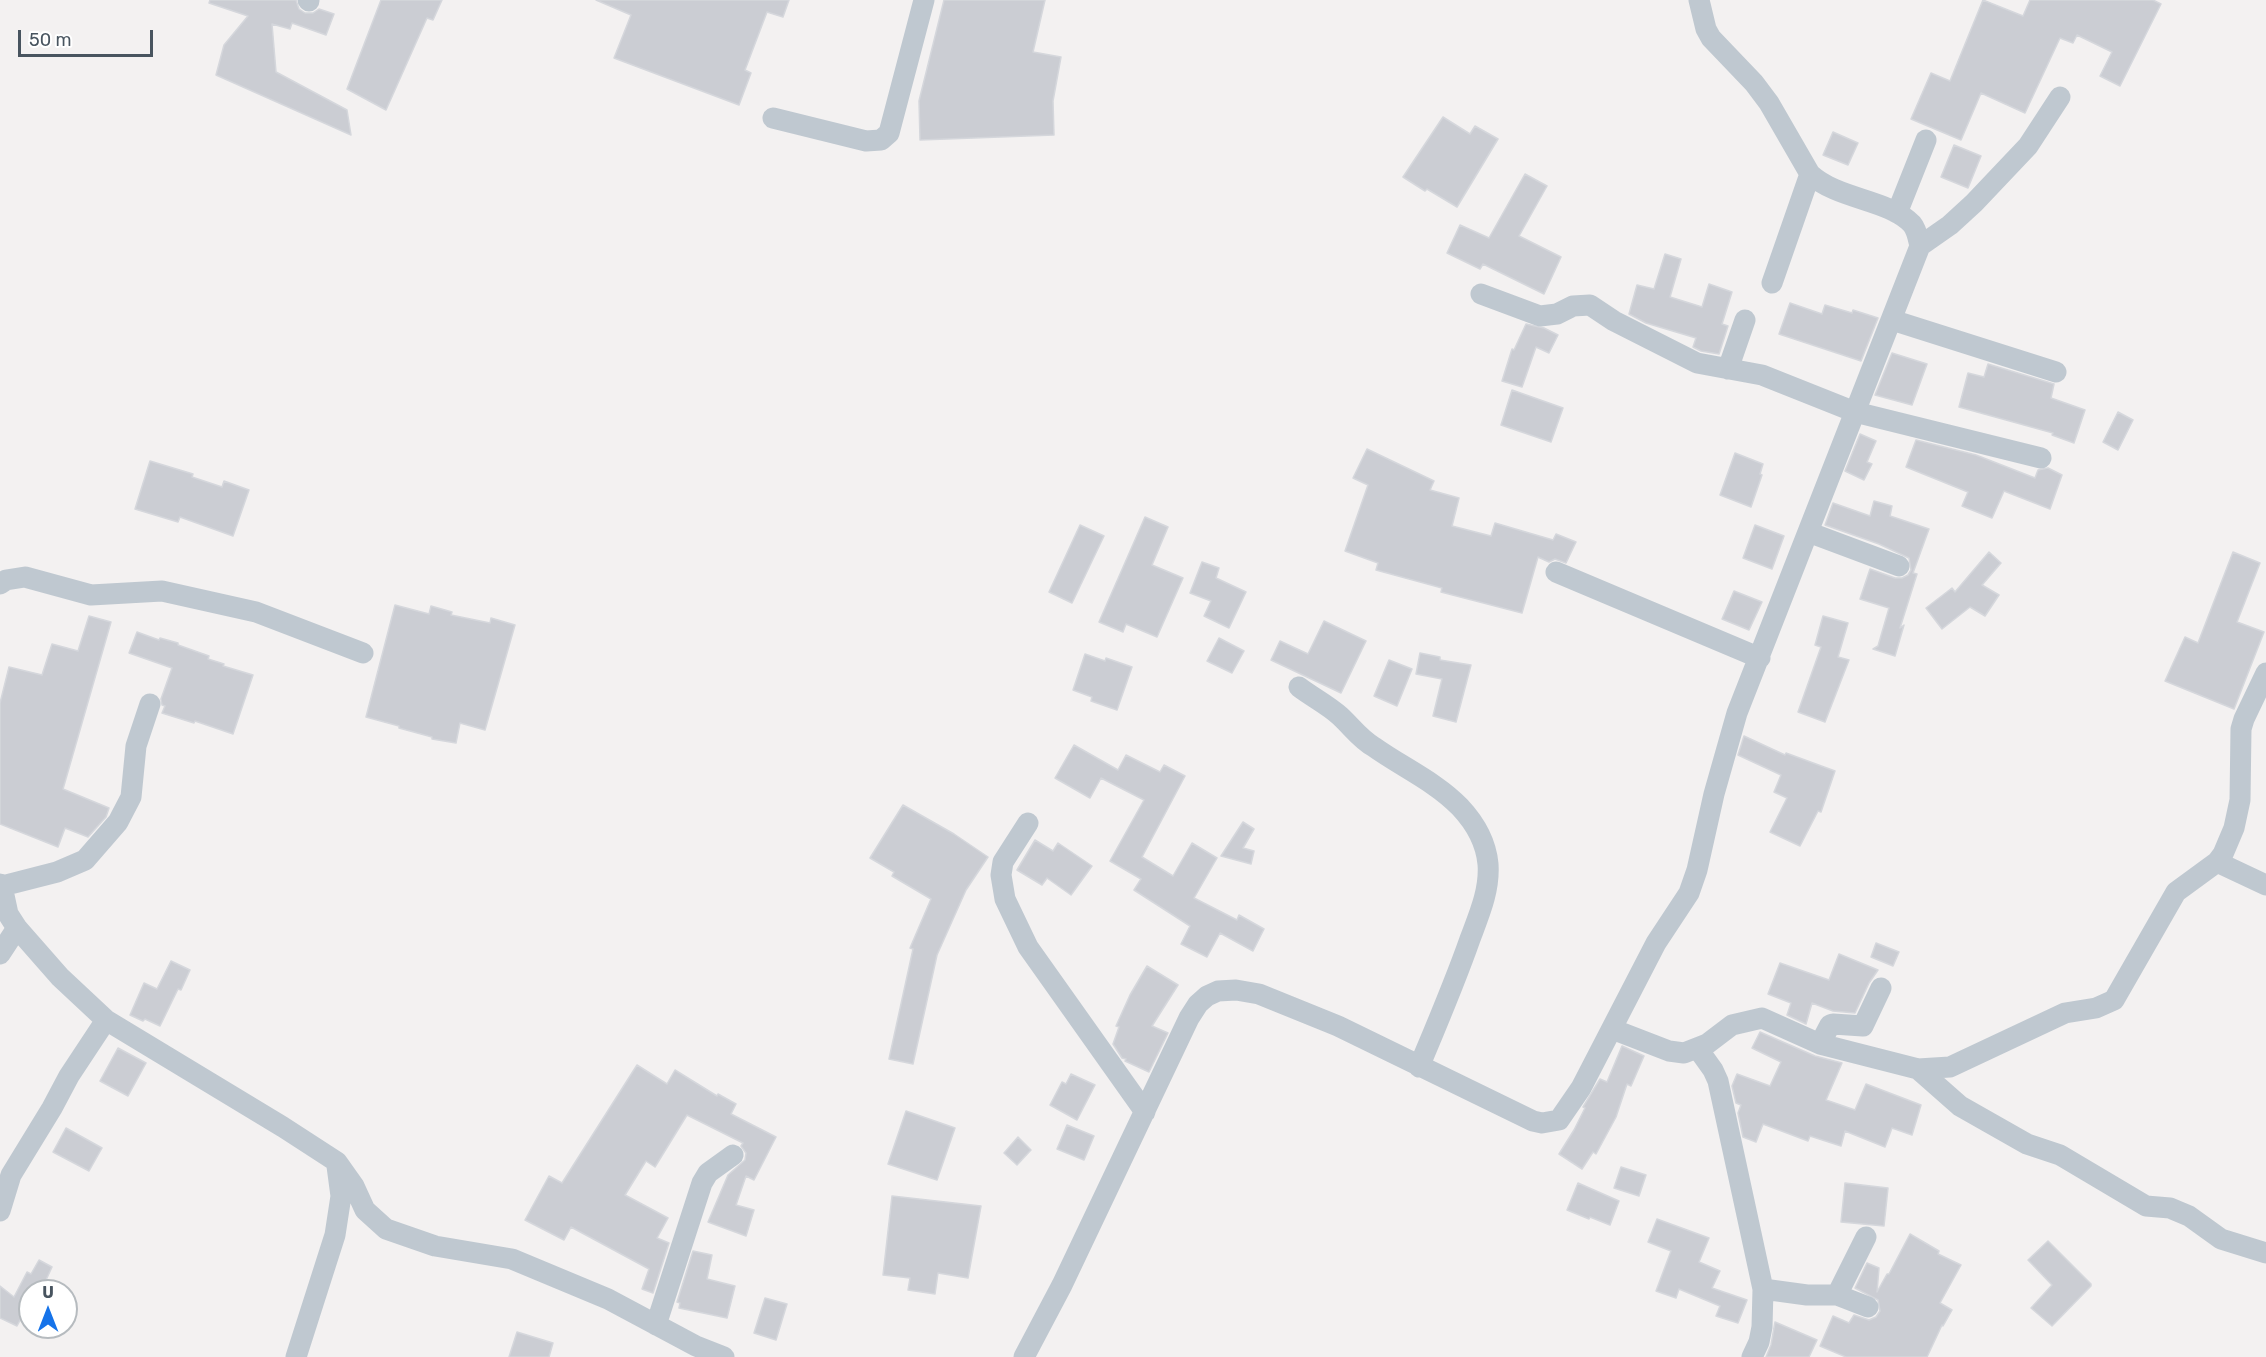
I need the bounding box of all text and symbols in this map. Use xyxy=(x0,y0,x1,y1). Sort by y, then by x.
scale bar xyxy=(21,18,156,56)
text: 50 m xyxy=(29,29,72,51)
north arrow xyxy=(18,1279,78,1339)
text: U xyxy=(42,1283,54,1302)

